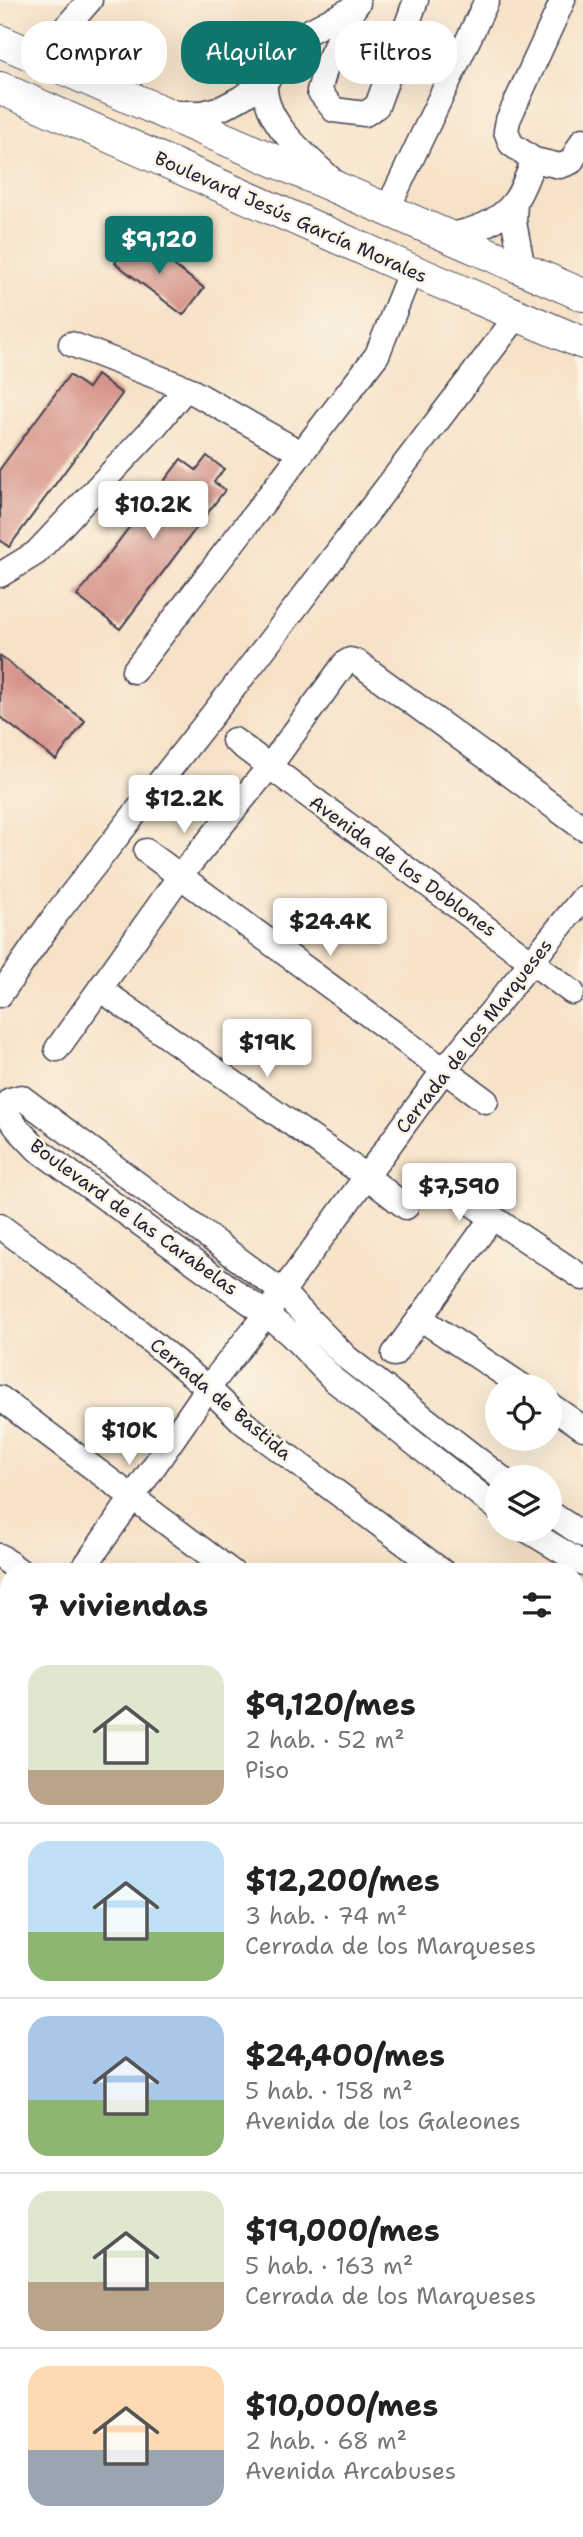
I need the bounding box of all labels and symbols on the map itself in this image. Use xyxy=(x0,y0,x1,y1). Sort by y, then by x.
street label: Boulevard Jesús García Morales xyxy=(151,145,431,289)
pin: $9,120 xyxy=(102,216,216,276)
pin: $10.2K xyxy=(96,482,210,541)
pin: $12.2K xyxy=(127,776,241,835)
street label: Avenida de los Doblones xyxy=(304,790,502,942)
pin: $24.4K xyxy=(273,898,387,958)
street label: Cerrada de los Marqueses xyxy=(390,934,558,1138)
pin: $19K xyxy=(226,1020,308,1079)
street label: Boulevard de las Carabelas xyxy=(25,1133,243,1301)
pin: $7,590 xyxy=(402,1164,516,1223)
street label: Cerrada de Bastida xyxy=(145,1332,297,1466)
pin: $10K xyxy=(88,1408,170,1467)

